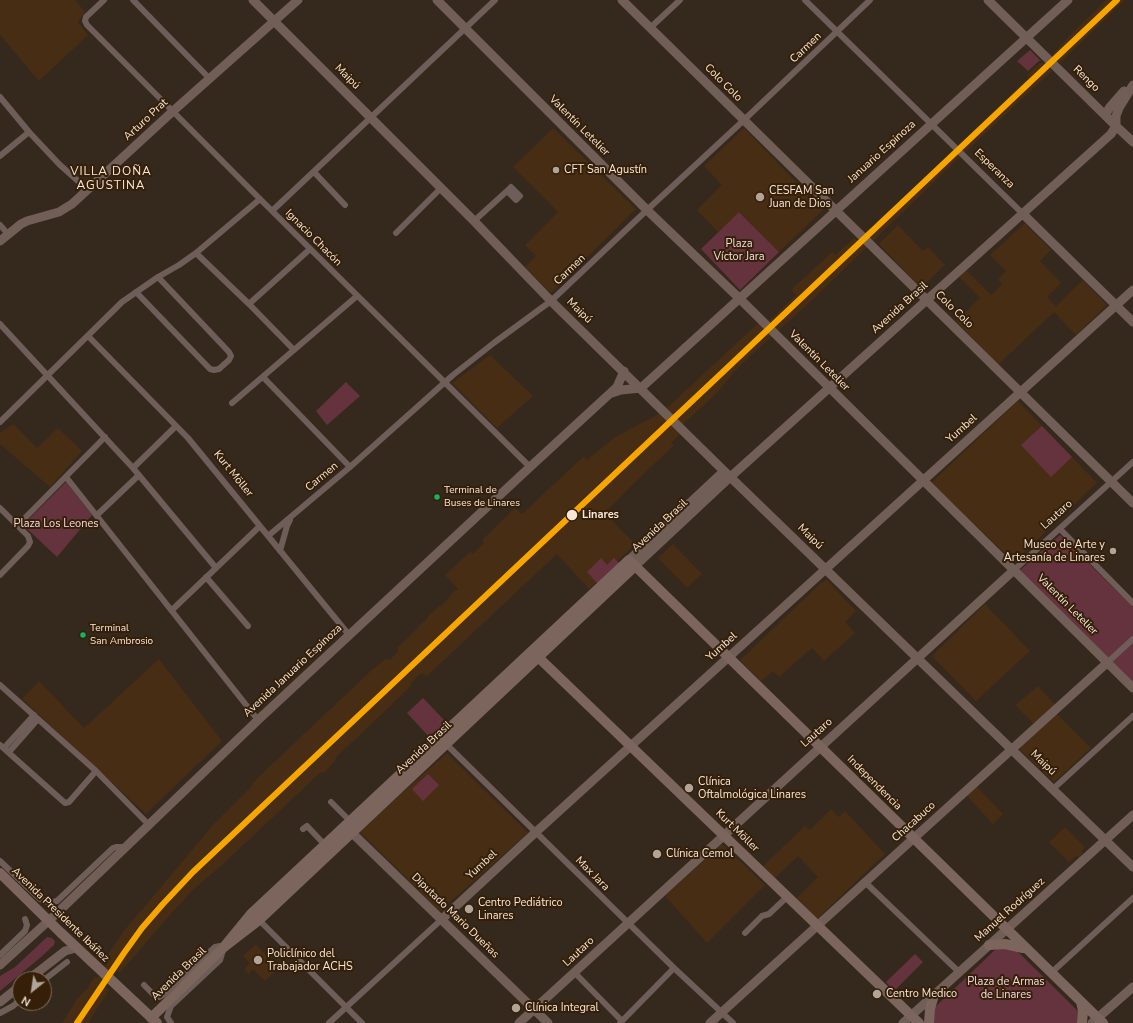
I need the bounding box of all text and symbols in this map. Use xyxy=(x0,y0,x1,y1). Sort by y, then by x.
street label: Carmen xyxy=(788,30,824,66)
street label: Colo Colo xyxy=(701,61,745,105)
street label: Maipú xyxy=(332,62,362,92)
street label: Rengo xyxy=(1070,63,1102,95)
street label: Valentín Letelier xyxy=(546,93,612,159)
street label: Arturo Prat xyxy=(121,96,171,144)
street label: Januario Espinoza xyxy=(845,118,919,186)
street label: Esperanza xyxy=(971,147,1017,191)
place label: CFT San Agustín xyxy=(564,163,647,177)
district label: VILLA DOÑA AGUSTINA xyxy=(70,165,152,193)
marker: CFT San Agustín xyxy=(551,165,561,175)
place label: CESFAM San Juan de Dios xyxy=(769,184,834,210)
marker: CESFAM San Juan de Dios xyxy=(754,191,766,203)
street label: Ignacio Chacón xyxy=(282,207,344,269)
park label: Plaza Víctor Jara xyxy=(713,237,765,263)
street label: Carmen xyxy=(552,252,588,288)
street label: Avenida Brasil xyxy=(869,279,931,337)
street label: Colo Colo xyxy=(932,289,976,331)
street label: Maipú xyxy=(563,296,595,326)
street label: Valentín Letelier xyxy=(786,328,852,394)
street label: Yumbel xyxy=(944,412,980,446)
street label: Kurt Möller xyxy=(210,448,256,500)
street label: Carmen xyxy=(303,460,341,494)
place label: Terminal de Buses de Linares xyxy=(444,485,520,508)
marker: Terminal de Buses de Linares xyxy=(432,492,442,502)
street label: Avenida Brasil xyxy=(629,497,691,555)
street label: Lautaro xyxy=(1039,498,1075,532)
marker: Linares xyxy=(565,508,579,522)
place label: Linares xyxy=(582,508,619,522)
park label: Plaza Los Leones xyxy=(13,517,99,531)
street label: Maipú xyxy=(794,522,826,552)
place label: Museo de Arte y Artesanía de Linares xyxy=(1004,538,1105,564)
marker: Museo de Arte y Artesanía de Linares xyxy=(1108,546,1118,556)
street label: Valentín Letelier xyxy=(1034,572,1100,638)
street label: Avenida Januario Espinoza xyxy=(241,622,345,720)
place label: Terminal San Ambrosio xyxy=(90,623,153,646)
marker: Terminal San Ambrosio xyxy=(78,630,88,640)
street label: Yumbel xyxy=(704,630,740,664)
street label: Lautaro xyxy=(799,716,835,750)
street label: Avenida Brasil xyxy=(393,719,455,777)
street label: Maipú xyxy=(1027,748,1059,778)
street label: Independencia xyxy=(844,753,904,813)
place label: Clínica Oftalmológica Linares xyxy=(698,775,806,801)
marker: Clínica Oftalmológica Linares xyxy=(683,782,695,794)
street label: Chacabuco xyxy=(890,799,938,845)
street label: Kurt Möller xyxy=(712,807,762,855)
place label: Clínica Cemol xyxy=(666,847,733,861)
street label: Yumbel xyxy=(464,848,500,882)
marker: Clínica Cemol xyxy=(651,848,663,860)
street label: Max Jara xyxy=(572,854,612,894)
street label: Avenida Presidente Ibáñez xyxy=(8,865,112,965)
street label: Diputado Mario Dueñas xyxy=(408,871,502,961)
street label: Manuel Rodríguez xyxy=(972,875,1048,945)
place label: Centro Pediátrico Linares xyxy=(478,896,563,922)
marker: Centro Pediátrico Linares xyxy=(463,903,475,915)
street label: Lautaro xyxy=(561,934,597,970)
street label: Avenida Brasil xyxy=(149,944,209,1004)
place label: Policlínico del Trabajador ACHS xyxy=(267,947,353,973)
marker: Policlínico del Trabajador ACHS xyxy=(252,954,264,966)
north arrow xyxy=(12,971,52,1011)
park label: Plaza de Armas de Linares xyxy=(967,975,1045,1001)
place label: Centro Medico xyxy=(886,987,957,1001)
marker: Centro Medico xyxy=(871,988,883,1000)
text: N xyxy=(19,992,34,1010)
place label: Clínica Integral xyxy=(525,1001,599,1015)
marker: Clínica Integral xyxy=(510,1002,522,1014)

